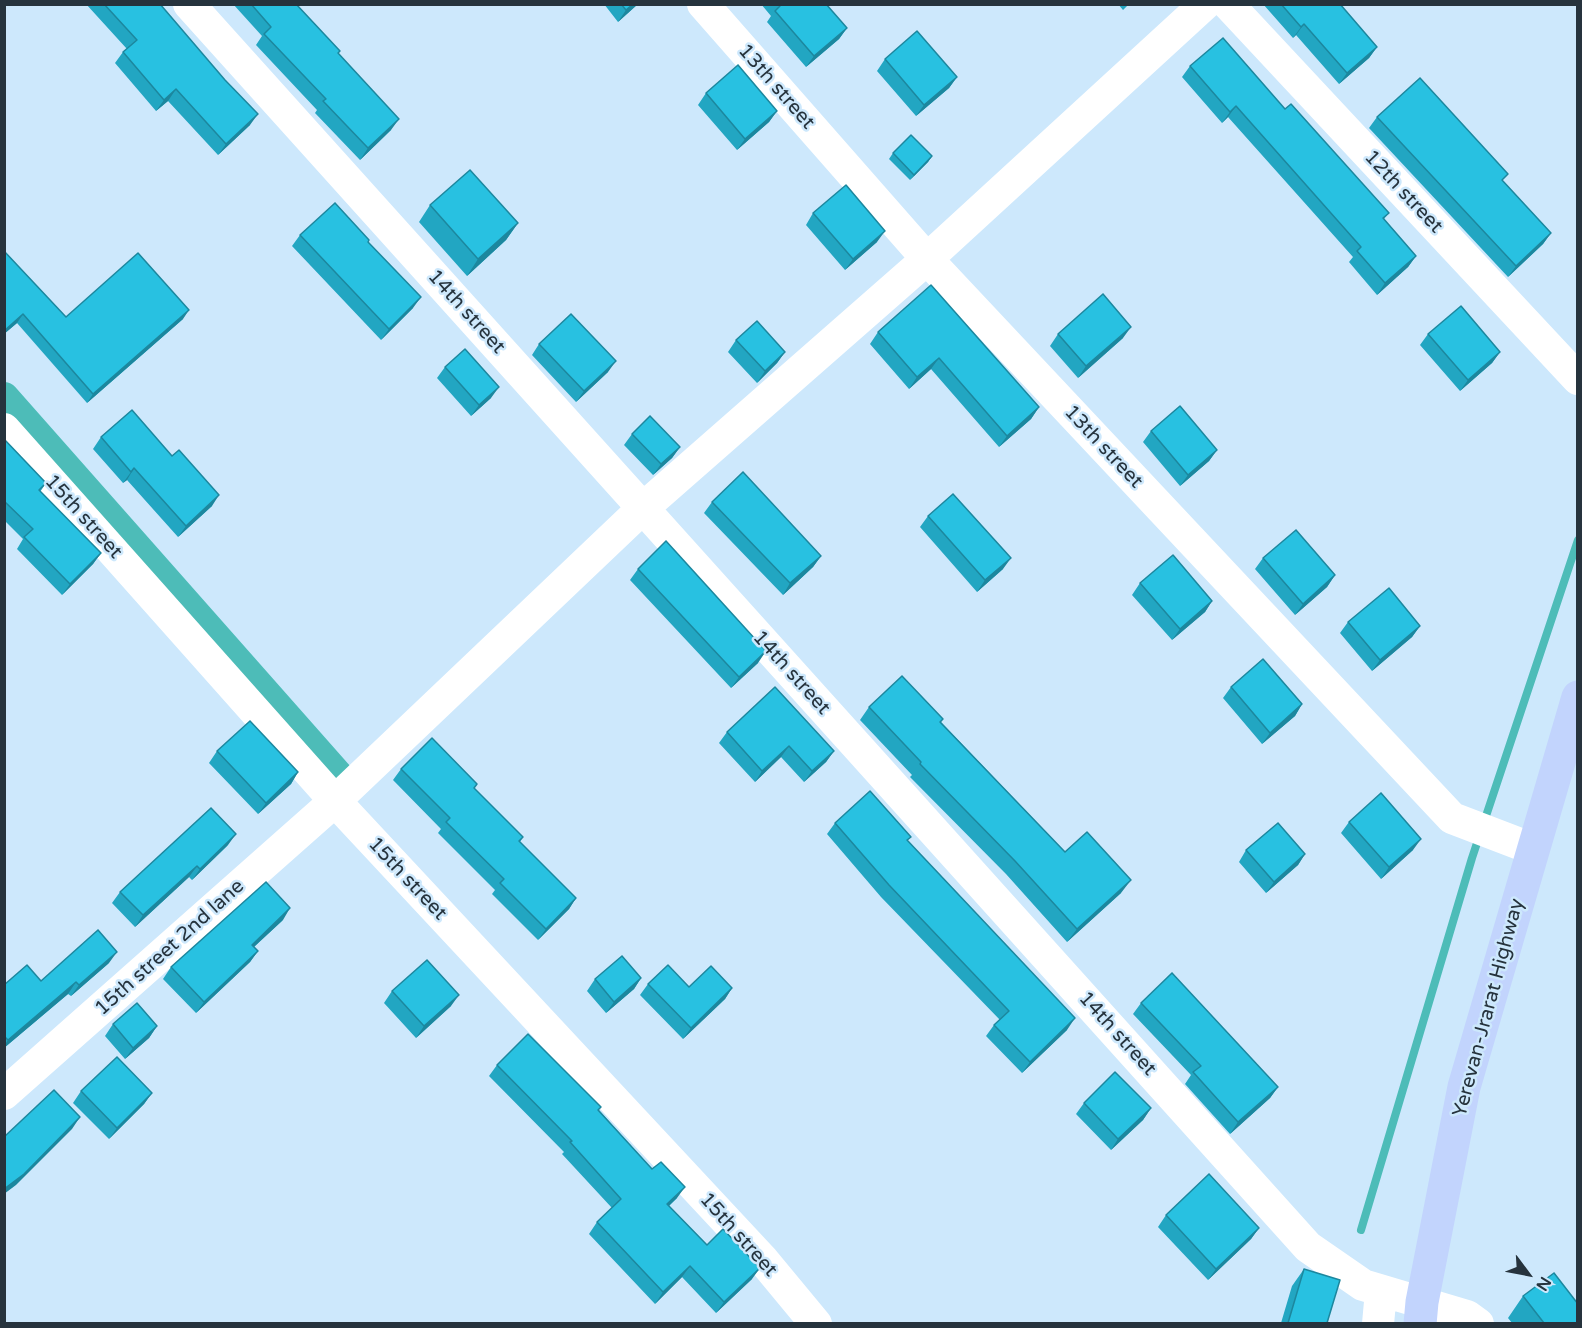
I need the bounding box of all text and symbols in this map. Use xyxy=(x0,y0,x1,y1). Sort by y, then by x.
street label: 13th street xyxy=(733,40,819,134)
street label: 12th street xyxy=(1358,145,1448,239)
street label: 14th street xyxy=(422,265,510,359)
street label: 13th street xyxy=(1058,400,1148,494)
street label: 15th street xyxy=(39,470,127,564)
street label: 14th street xyxy=(747,626,835,720)
street label: 15th street xyxy=(362,832,452,926)
street label: 15th street 2nd lane xyxy=(90,875,250,1021)
street label: Yerevan-Jrarat Highway xyxy=(1448,896,1530,1120)
street label: 14th street xyxy=(1073,987,1161,1081)
street label: 15th street xyxy=(694,1188,782,1282)
north arrow xyxy=(1498,1244,1558,1304)
text: N xyxy=(1531,1273,1555,1294)

